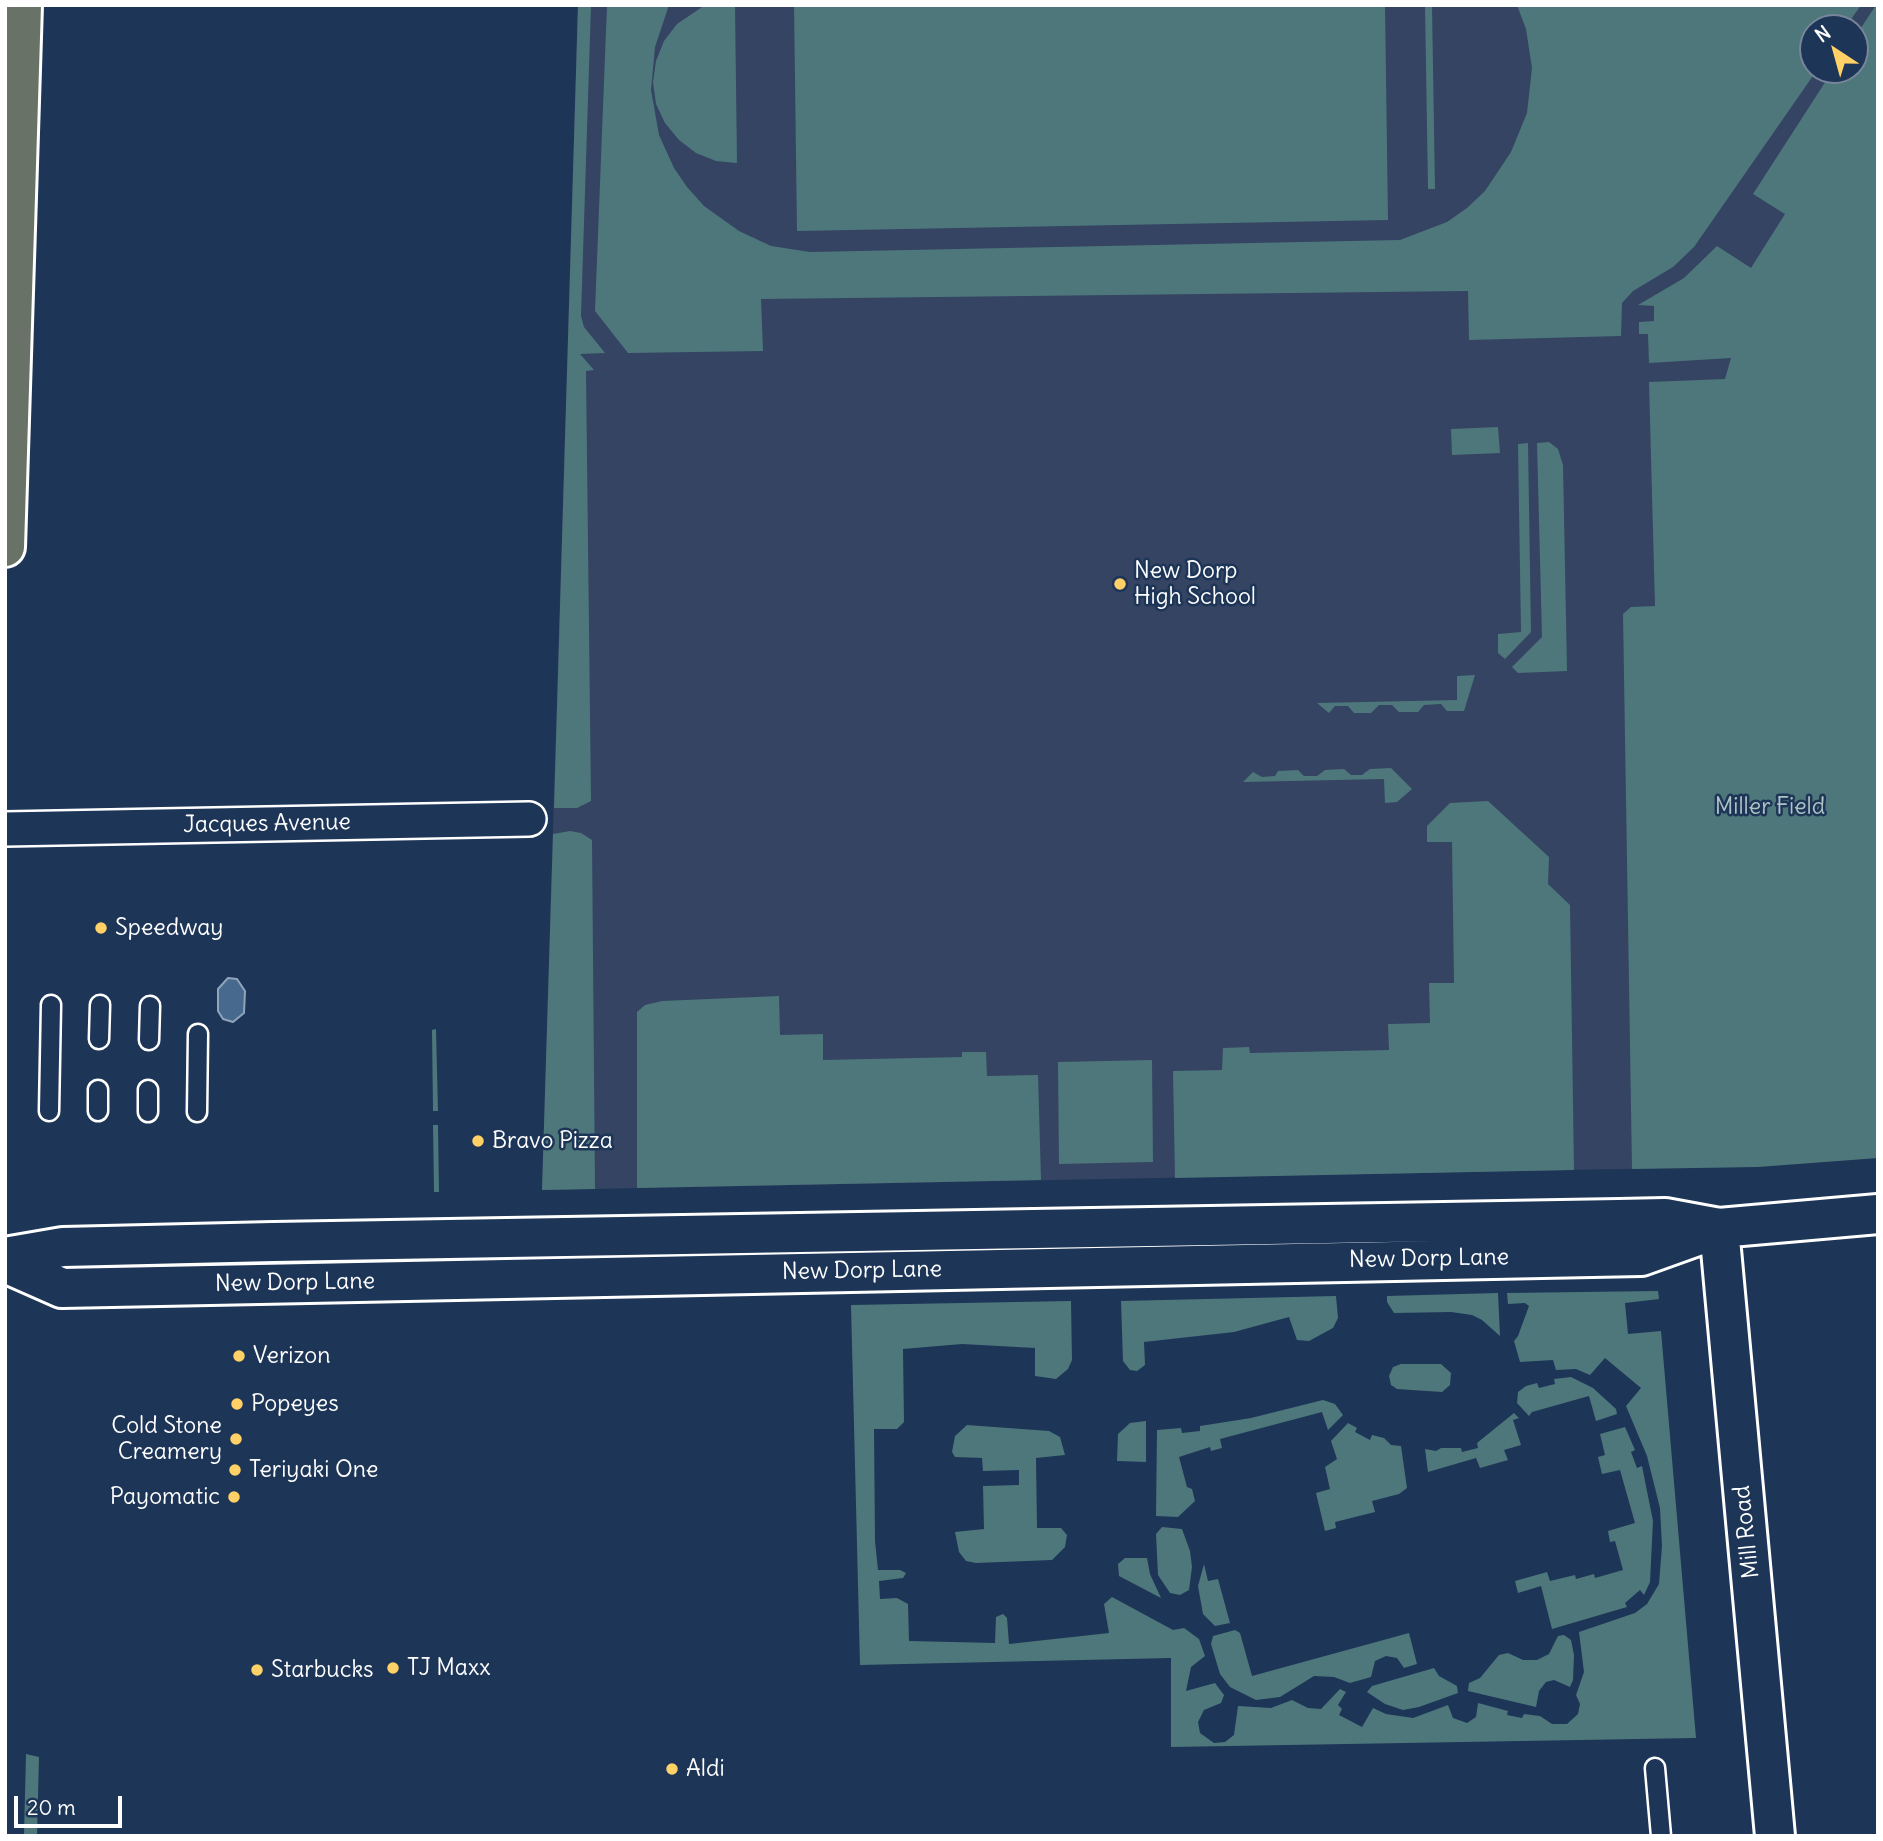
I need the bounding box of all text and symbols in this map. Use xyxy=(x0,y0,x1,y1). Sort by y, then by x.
north arrow xyxy=(1799,14,1869,84)
text: N xyxy=(1810,20,1835,47)
place label: New Dorp High School xyxy=(1134,557,1256,611)
marker: New Dorp High School xyxy=(1112,576,1128,592)
park label: Miller Field xyxy=(1715,793,1825,821)
street label: Jacques Avenue xyxy=(183,809,351,839)
place label: Speedway xyxy=(115,914,223,942)
marker: Speedway xyxy=(93,920,109,936)
place label: Bravo Pizza xyxy=(492,1127,613,1155)
marker: Bravo Pizza xyxy=(470,1133,486,1149)
street label: New Dorp Lane xyxy=(1349,1244,1509,1274)
street label: New Dorp Lane xyxy=(782,1256,942,1286)
street label: New Dorp Lane xyxy=(215,1268,375,1298)
place label: Verizon xyxy=(253,1342,330,1370)
marker: Verizon xyxy=(231,1348,247,1364)
place label: Popeyes xyxy=(251,1390,339,1418)
marker: Popeyes xyxy=(229,1396,245,1412)
place label: Cold Stone Creamery xyxy=(111,1412,222,1466)
marker: Cold Stone Creamery xyxy=(228,1431,244,1447)
place label: Teriyaki One xyxy=(249,1456,378,1484)
marker: Teriyaki One xyxy=(227,1462,243,1478)
place label: Payomatic xyxy=(110,1483,220,1511)
street label: Mill Road xyxy=(1728,1484,1766,1580)
marker: Payomatic xyxy=(226,1489,242,1505)
place label: TJ Maxx xyxy=(407,1654,491,1682)
place label: Starbucks xyxy=(271,1656,374,1684)
marker: TJ Maxx xyxy=(385,1660,401,1676)
marker: Starbucks xyxy=(249,1662,265,1678)
place label: Aldi xyxy=(686,1755,725,1783)
marker: Aldi xyxy=(664,1761,680,1777)
scale bar xyxy=(18,1782,126,1826)
text: 20 m xyxy=(27,1794,76,1821)

